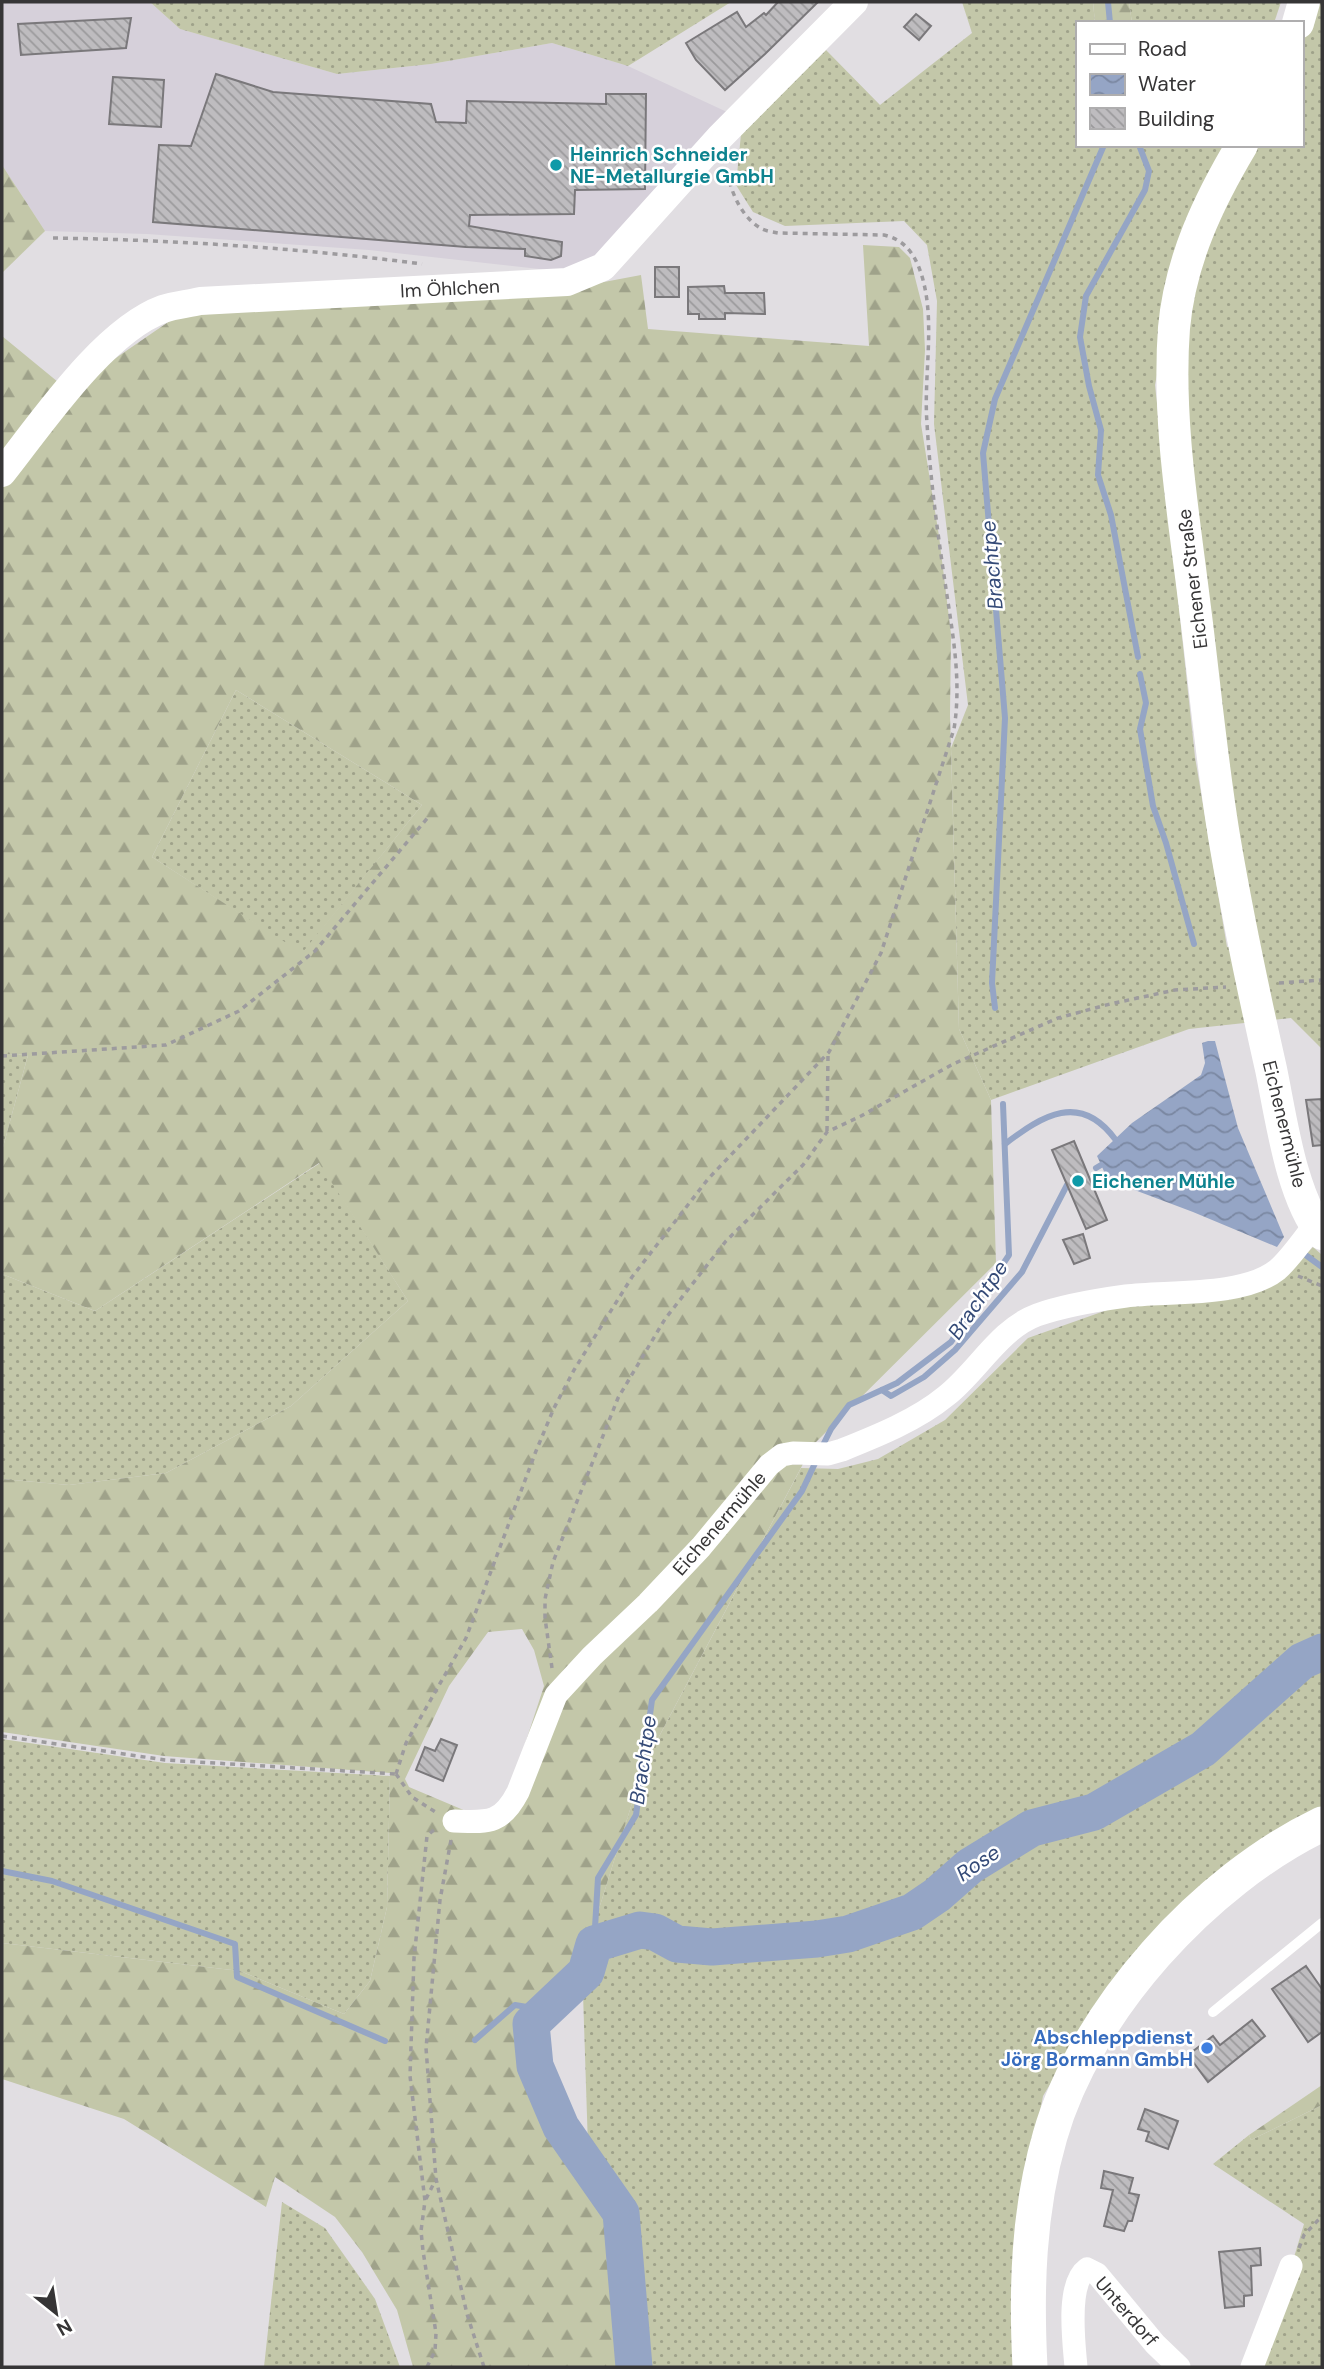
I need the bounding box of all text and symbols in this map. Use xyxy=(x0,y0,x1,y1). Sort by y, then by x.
legend xyxy=(1076,21,1303,147)
text: Road xyxy=(1138,35,1187,63)
text: Water xyxy=(1138,70,1196,98)
text: Building xyxy=(1138,105,1215,133)
place label: Heinrich Schneider NE-Metallurgie GmbH xyxy=(570,142,774,189)
marker: Heinrich Schneider NE-Metallurgie GmbH xyxy=(548,157,564,173)
street label: Im Öhlchen xyxy=(400,273,501,304)
street label: Eichener Straße xyxy=(1172,508,1213,650)
water label: Brachtpe xyxy=(974,519,1010,611)
street label: Eichenermühle xyxy=(1257,1058,1312,1190)
place label: Eichener Mühle xyxy=(1092,1169,1235,1194)
marker: Eichener Mühle xyxy=(1070,1173,1086,1189)
water label: Brachtpe xyxy=(941,1255,1015,1345)
street label: Eichenermühle xyxy=(667,1466,772,1581)
water label: Brachtpe xyxy=(623,1714,663,1806)
water label: Rose xyxy=(951,1838,1005,1888)
place label: Abschleppdienst Jörg Bormann GmbH xyxy=(1001,2025,1193,2072)
marker: Abschleppdienst Jörg Bormann GmbH xyxy=(1199,2040,1215,2056)
street label: Unterdorf xyxy=(1089,2271,1164,2351)
north arrow xyxy=(21,2278,91,2348)
text: N xyxy=(52,2313,77,2342)

